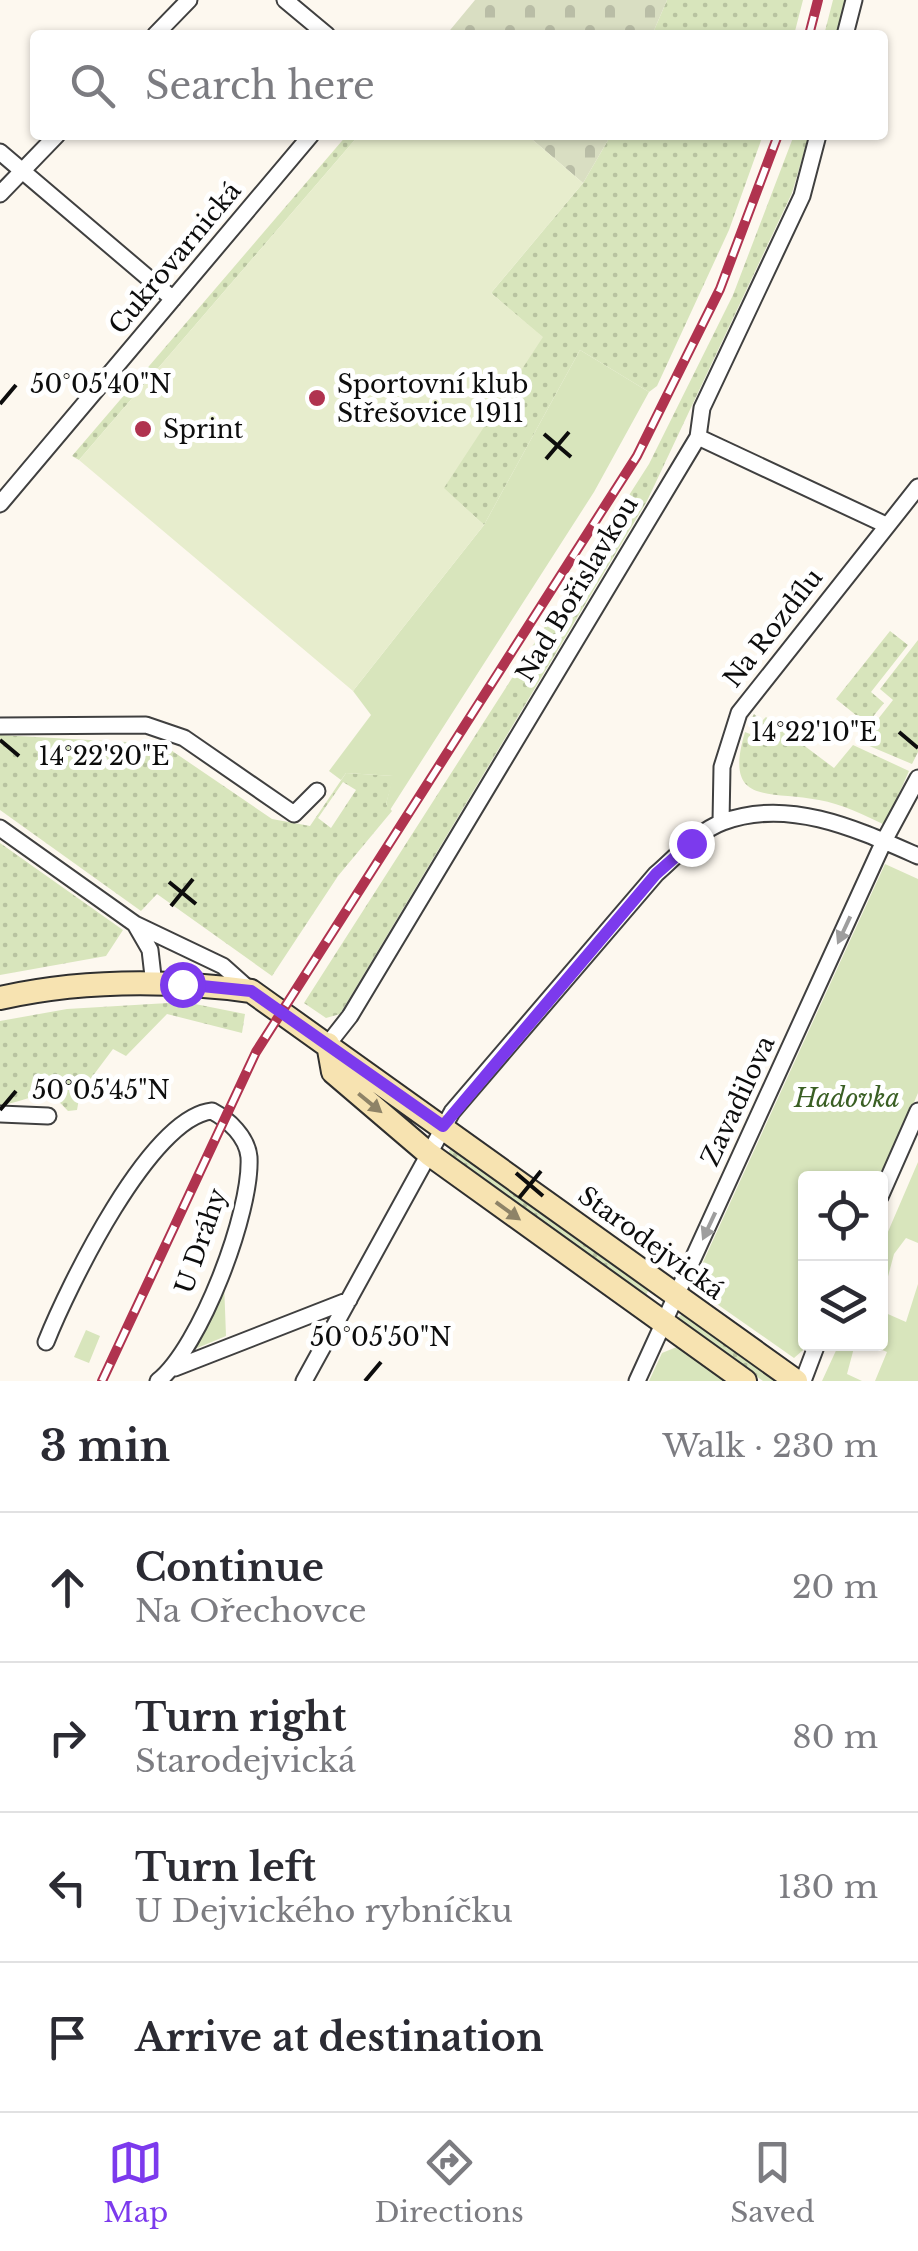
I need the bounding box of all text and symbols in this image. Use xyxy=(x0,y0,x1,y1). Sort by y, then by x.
search box xyxy=(30,30,888,140)
icon: search xyxy=(65,58,120,113)
text: Search here xyxy=(145,62,375,109)
street label: Cukrovarnická xyxy=(102,176,248,340)
text: 50°05'40"N xyxy=(30,369,172,400)
place label: Sportovní klub Střešovice 1911 xyxy=(337,369,528,429)
marker: Sportovní klub Střešovice 1911 xyxy=(306,387,328,409)
place label: Sprint xyxy=(163,414,244,445)
marker: Sprint xyxy=(132,418,154,440)
street label: Nad Bořislavkou xyxy=(509,490,645,687)
street label: Na Rozdílu xyxy=(717,562,829,694)
text: 14°22'10"E xyxy=(751,717,877,748)
text: 14°22'20"E xyxy=(39,741,169,772)
route end xyxy=(669,821,715,867)
one-way arrow xyxy=(836,915,852,945)
route start xyxy=(160,962,206,1008)
street label: Zavadilova xyxy=(694,1031,782,1171)
text: 50°05'45"N xyxy=(32,1075,170,1106)
park label: Hadovka xyxy=(793,1083,900,1114)
one-way arrow xyxy=(358,1092,383,1113)
map controls xyxy=(798,1171,888,1351)
button: locate xyxy=(798,1171,888,1261)
street label: Starodejvická xyxy=(572,1180,730,1306)
street label: U Dráhy xyxy=(169,1184,233,1298)
one-way arrow xyxy=(495,1200,521,1220)
one-way arrow xyxy=(700,1212,717,1241)
button: layers xyxy=(798,1261,888,1351)
text: 50°05'50"N xyxy=(310,1322,452,1353)
text: 3 min xyxy=(40,1420,170,1472)
text: Walk · 230 m xyxy=(663,1426,878,1466)
text: Continue xyxy=(135,1544,324,1591)
icon: ahead xyxy=(40,1560,95,1615)
text: 20 m xyxy=(792,1567,878,1607)
text: Na Ořechovce xyxy=(135,1591,367,1631)
text: Turn right xyxy=(135,1694,346,1741)
icon: right xyxy=(40,1710,95,1765)
text: 80 m xyxy=(792,1717,878,1757)
text: Starodejvická xyxy=(135,1741,356,1781)
text: Turn left xyxy=(135,1844,316,1891)
icon: left xyxy=(40,1860,95,1915)
text: 130 m xyxy=(778,1867,878,1907)
text: U Dejvického rybníčku xyxy=(135,1891,513,1931)
icon: arrive xyxy=(40,2010,95,2065)
text: Arrive at destination xyxy=(135,2014,544,2061)
tab: Map xyxy=(103,2135,168,2230)
tab: Directions xyxy=(375,2135,524,2230)
tab: Saved xyxy=(730,2135,815,2230)

